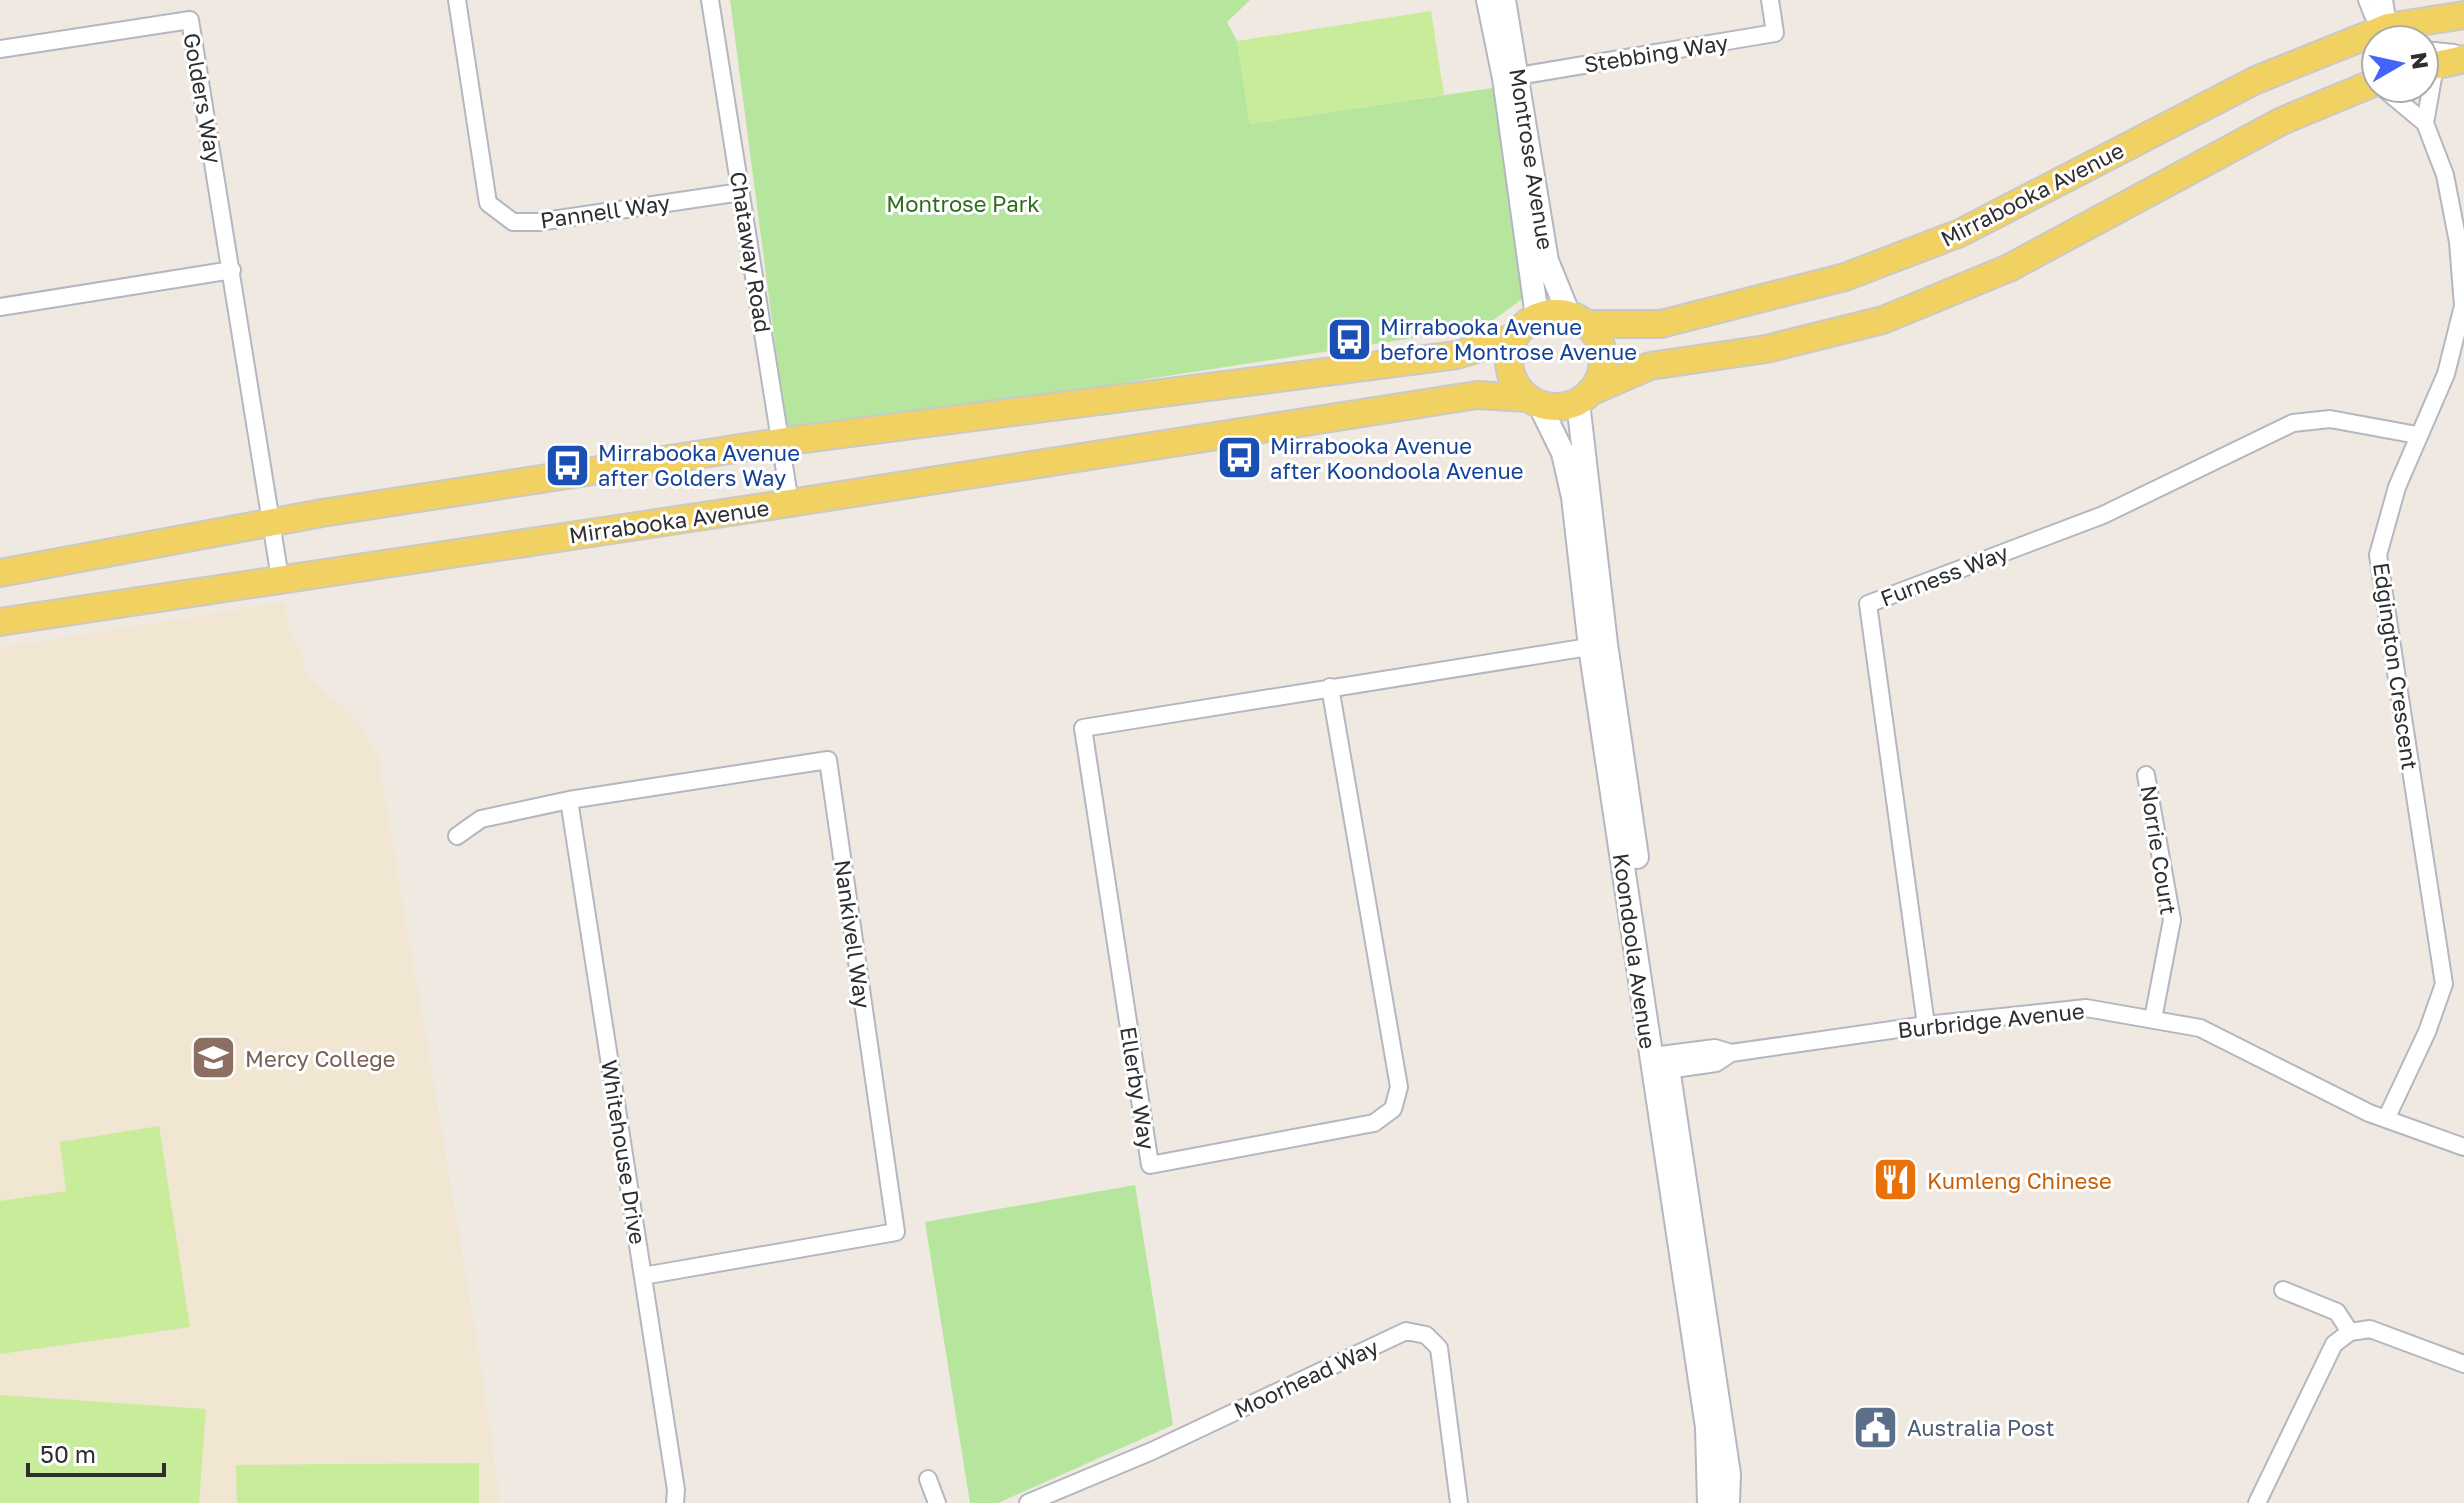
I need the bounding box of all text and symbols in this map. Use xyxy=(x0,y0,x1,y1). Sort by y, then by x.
north arrow xyxy=(2360,24,2440,104)
street label: Stebbing Way xyxy=(1582,28,1730,78)
street label: Golders Way xyxy=(178,31,228,165)
text: N xyxy=(2406,50,2435,71)
street label: Montrose Avenue xyxy=(1504,66,1560,252)
street label: Mirrabooka Avenue xyxy=(1936,136,2128,252)
street label: Chataway Road xyxy=(725,169,777,335)
street label: Pannell Way xyxy=(538,189,672,233)
park label: Montrose Park xyxy=(886,190,1040,217)
place label: Mirrabooka Avenue before Montrose Avenue xyxy=(1380,313,1637,365)
bus stop icon: Mirrabooka Avenue before Montrose Avenue xyxy=(1325,315,1373,363)
place label: Mirrabooka Avenue after Koondoola Avenue xyxy=(1270,432,1524,484)
bus stop icon: Mirrabooka Avenue after Koondoola Avenue xyxy=(1215,434,1263,482)
place label: Mirrabooka Avenue after Golders Way xyxy=(598,439,800,491)
bus stop icon: Mirrabooka Avenue after Golders Way xyxy=(543,441,591,489)
street label: Mirrabooka Avenue xyxy=(567,494,771,548)
street label: Furness Way xyxy=(1876,538,2012,612)
street label: Edgington Crescent xyxy=(2368,561,2424,771)
street label: Norrie Court xyxy=(2135,783,2183,917)
street label: Koondoola Avenue xyxy=(1608,851,1662,1051)
street label: Nankivell Way xyxy=(829,858,877,1010)
street label: Burbridge Avenue xyxy=(1896,997,2086,1043)
street label: Ellerby Way xyxy=(1115,1025,1161,1151)
school or university icon: Mercy College xyxy=(190,1034,238,1082)
place label: Mercy College xyxy=(245,1045,395,1072)
street label: Whitehouse Drive xyxy=(596,1058,652,1246)
restaurant icon: Kumleng Chinese xyxy=(1872,1156,1920,1204)
place label: Kumleng Chinese xyxy=(1927,1167,2112,1194)
street label: Moorhead Way xyxy=(1230,1333,1382,1423)
public building icon: Australia Post xyxy=(1852,1403,1900,1451)
place label: Australia Post xyxy=(1907,1414,2055,1441)
scale bar xyxy=(28,1427,164,1477)
text: 50 m xyxy=(40,1439,96,1468)

